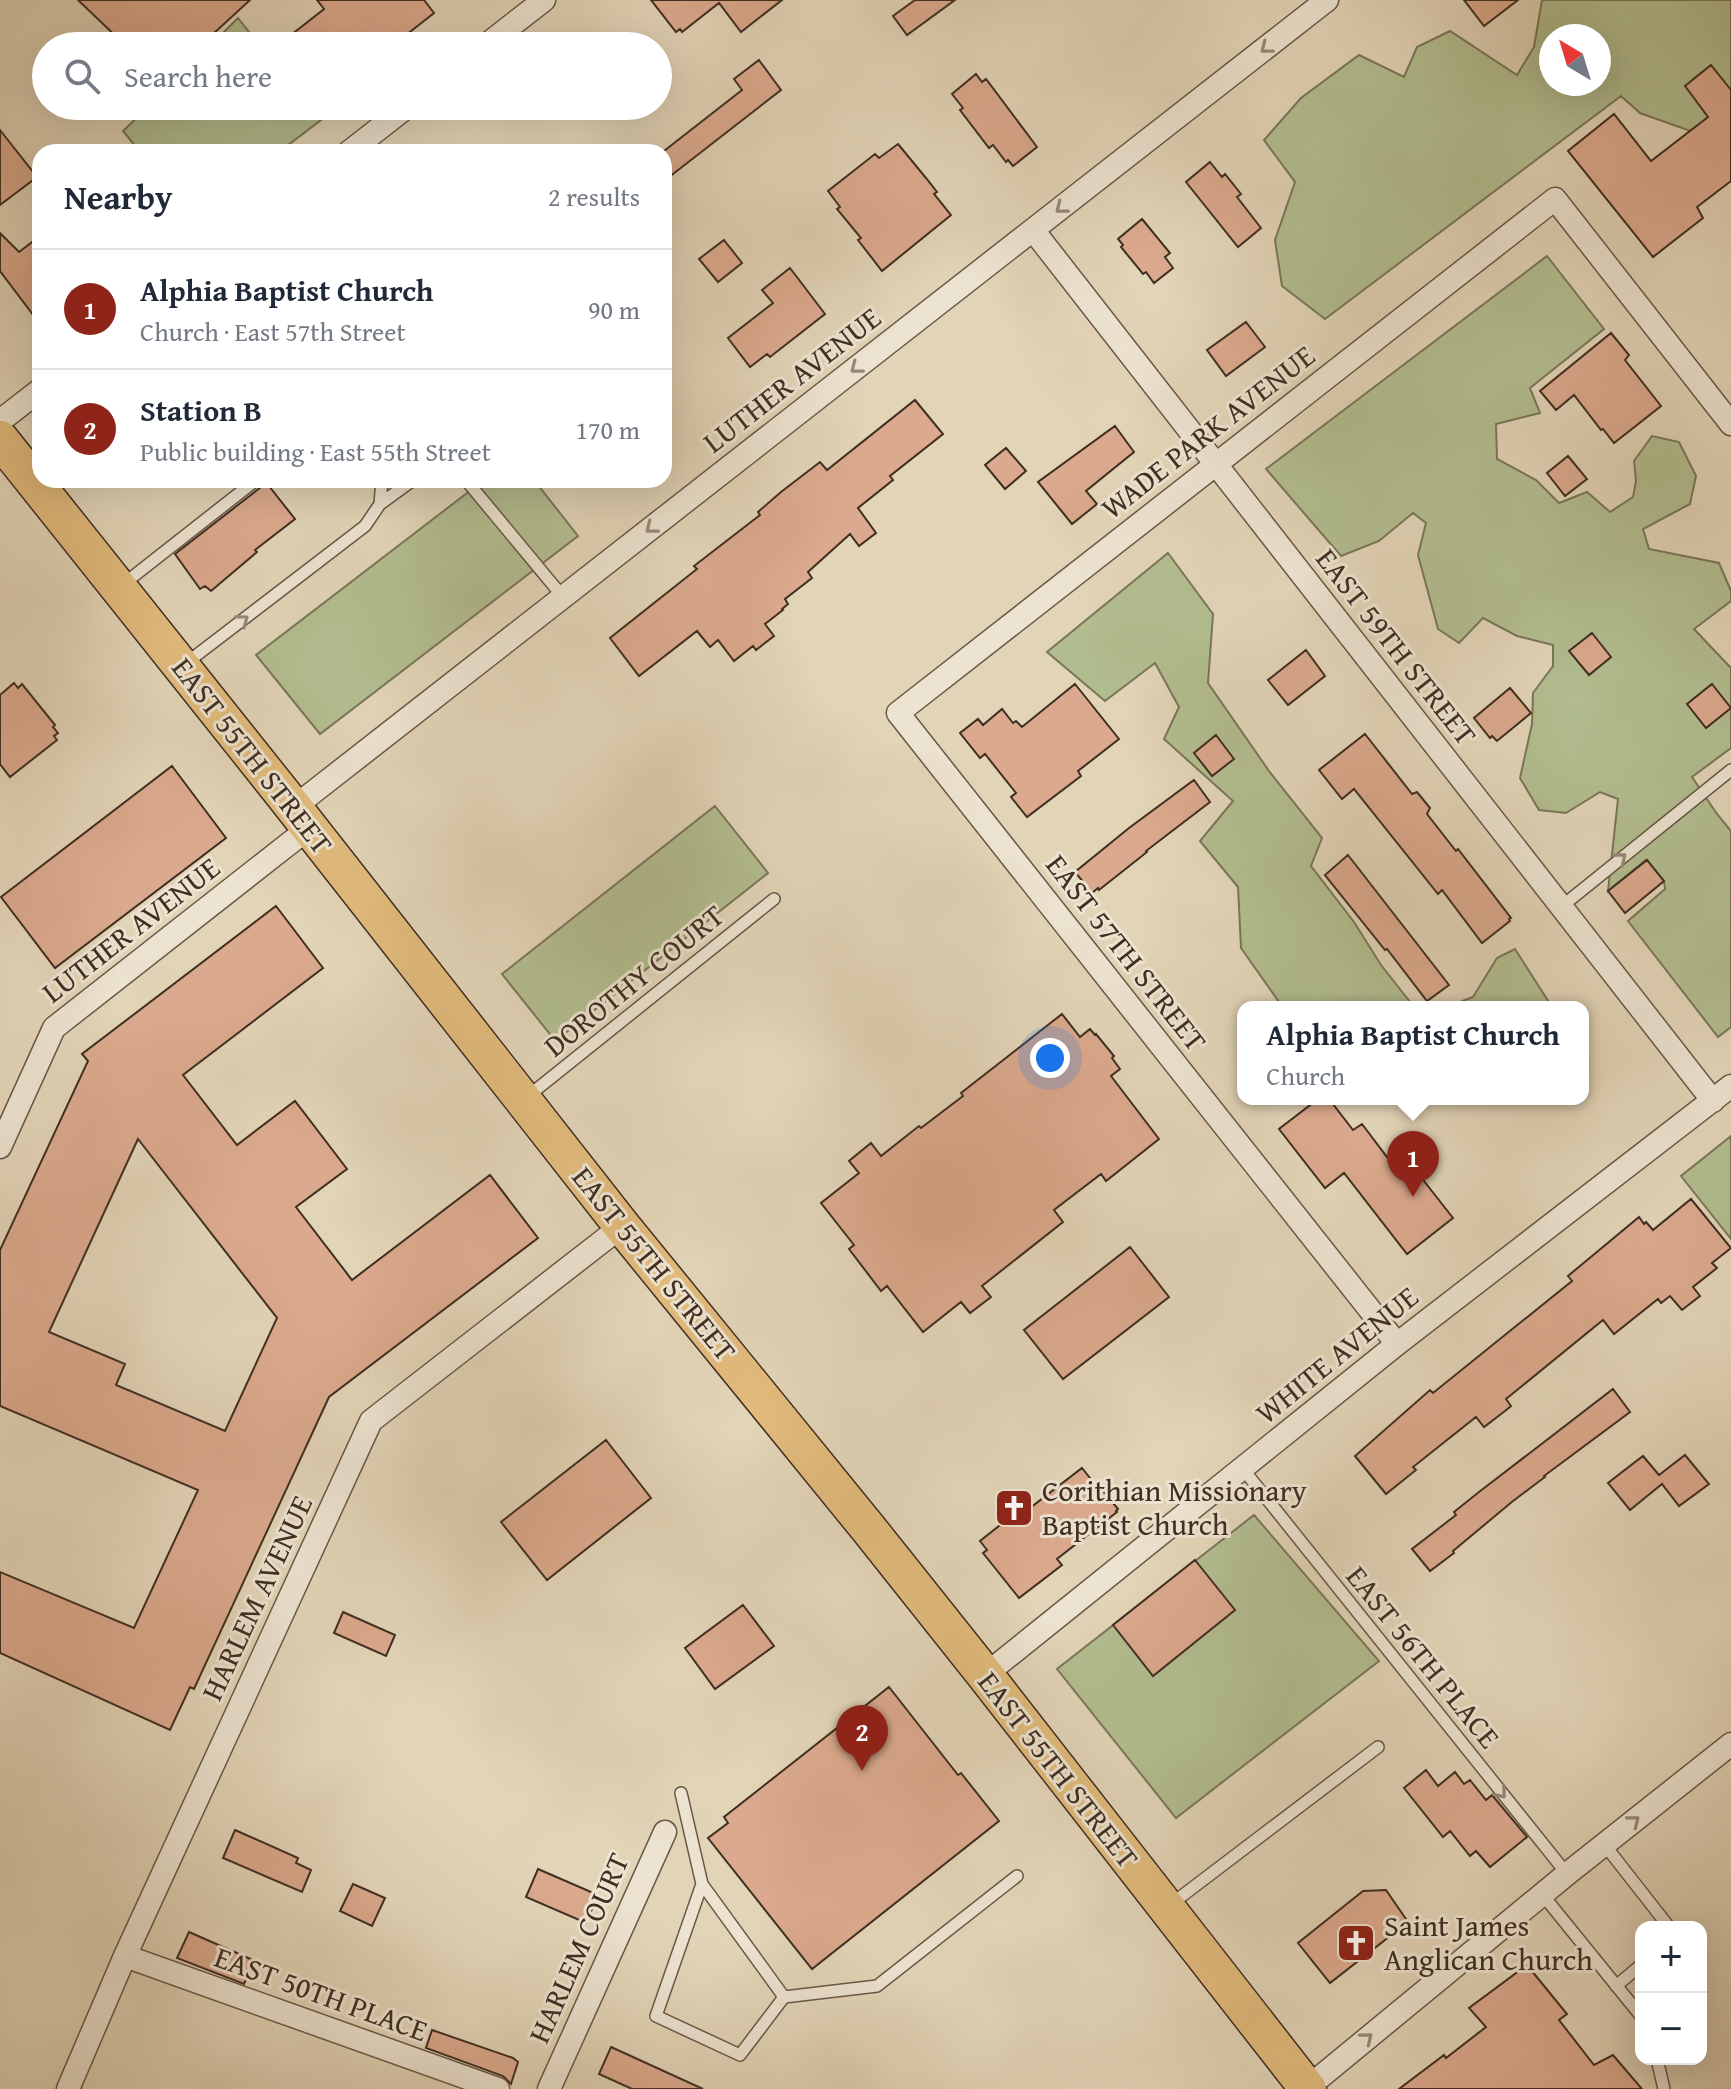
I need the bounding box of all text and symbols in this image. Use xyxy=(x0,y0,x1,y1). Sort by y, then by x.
north arrow xyxy=(1539,24,1611,96)
search box xyxy=(32,32,672,120)
one-way arrow xyxy=(1261,38,1275,53)
icon: search xyxy=(60,54,104,98)
text: Search here xyxy=(124,54,272,98)
text: Nearby xyxy=(64,172,173,221)
text: 2 results xyxy=(548,177,640,216)
one-way arrow xyxy=(1056,198,1070,213)
text: Alphia Baptist Church xyxy=(140,268,433,312)
text: 1 xyxy=(83,290,97,329)
text: 90 m xyxy=(588,290,640,329)
street label: LUTHER AVENUE xyxy=(693,296,890,463)
text: Church · East 57th Street xyxy=(140,312,406,351)
street label: WADE PARK AVENUE xyxy=(1091,334,1324,529)
one-way arrow xyxy=(850,359,865,373)
text: Station B xyxy=(140,388,262,432)
text: 2 xyxy=(83,410,97,449)
text: 170 m xyxy=(575,410,640,449)
text: Public building · East 55th Street xyxy=(140,432,491,471)
one-way arrow xyxy=(645,519,660,533)
street label: EAST 59TH STREET xyxy=(1306,538,1488,754)
one-way arrow xyxy=(234,615,249,629)
street label: EAST 55TH STREET xyxy=(162,647,344,863)
street label: EAST 57TH STREET xyxy=(1036,844,1218,1060)
street label: LUTHER AVENUE xyxy=(32,846,229,1013)
one-way arrow xyxy=(1612,853,1627,867)
street label: DOROTHY COURT xyxy=(534,893,733,1067)
popup xyxy=(1237,1001,1589,1105)
text: Alphia Baptist Church xyxy=(1266,1012,1560,1056)
your location xyxy=(1030,1038,1070,1078)
text: Church xyxy=(1266,1056,1345,1095)
pin: 1 xyxy=(1387,1131,1439,1197)
street label: EAST 55TH STREET xyxy=(562,1156,747,1370)
street label: WHITE AVENUE xyxy=(1245,1275,1427,1434)
place label: Corithian Missionary Baptist Church xyxy=(1042,1468,1307,1546)
church icon: Corithian Missionary Baptist Church xyxy=(993,1487,1035,1529)
street label: HARLEM AVENUE xyxy=(189,1488,323,1707)
street label: EAST 56TH PLACE xyxy=(1336,1556,1511,1757)
street label: EAST 55TH STREET xyxy=(968,1661,1150,1877)
pin: 2 xyxy=(836,1705,888,1771)
one-way arrow xyxy=(1492,1783,1506,1798)
one-way arrow xyxy=(1625,1816,1640,1830)
street label: HARLEM COURT xyxy=(516,1845,640,2050)
place label: Saint James Anglican Church xyxy=(1384,1903,1593,1981)
map controls xyxy=(1635,1921,1707,2065)
button: + xyxy=(1635,1921,1707,1993)
church icon: Saint James Anglican Church xyxy=(1335,1922,1377,1964)
street label: EAST 50TH PLACE xyxy=(209,1934,434,2052)
button: − xyxy=(1635,1993,1707,2065)
one-way arrow xyxy=(1358,2033,1372,2048)

